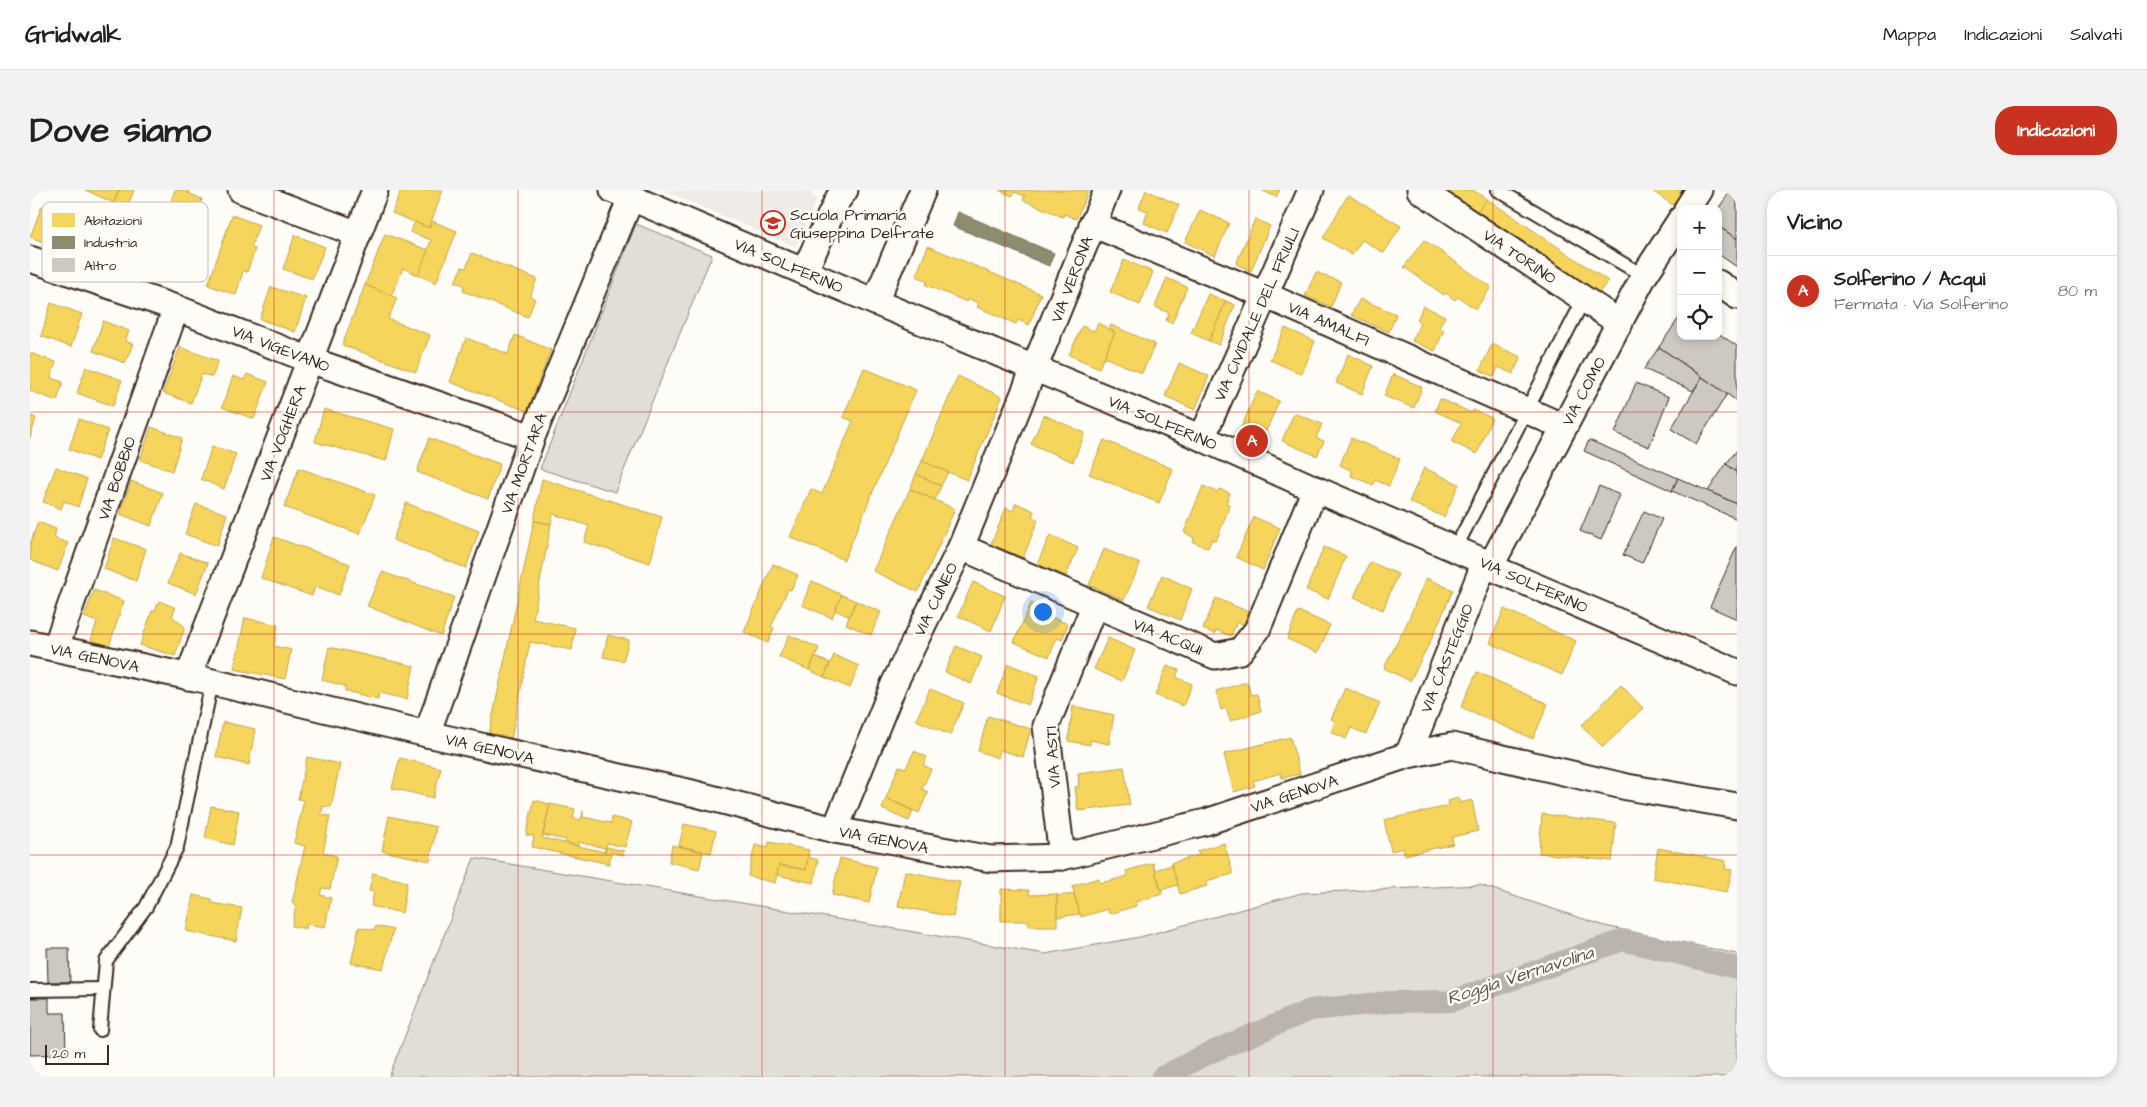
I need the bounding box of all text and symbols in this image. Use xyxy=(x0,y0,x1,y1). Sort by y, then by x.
text: Gridwalk xyxy=(25,18,121,52)
text: Mappa xyxy=(1883,22,1936,47)
text: Indicazioni xyxy=(1964,22,2042,47)
text: Salvati xyxy=(2070,22,2122,47)
text: Dove siamo xyxy=(30,106,211,155)
button: Indicazioni xyxy=(1995,106,2117,155)
legend xyxy=(42,202,208,282)
place label: Scuola Primaria Giuseppina Delfrate xyxy=(790,204,935,244)
map controls xyxy=(1677,205,1722,340)
button: + xyxy=(1677,205,1722,250)
text: Vicino xyxy=(1787,208,1842,237)
school or university icon: Scuola Primaria Giuseppina Delfrate xyxy=(760,210,786,236)
text: Abitazioni xyxy=(84,211,142,231)
street label: VIA CIVIDALE DEL FRIULI xyxy=(1209,224,1305,405)
street label: VIA TORINO xyxy=(1478,224,1561,290)
text: Industria xyxy=(84,233,137,253)
street label: VIA SOLFERINO xyxy=(731,233,847,299)
street label: VIA VERONA xyxy=(1045,233,1099,326)
button: − xyxy=(1677,250,1722,295)
text: Altro xyxy=(84,256,117,276)
text: Solferino / Acqui xyxy=(1834,266,1985,293)
text: A xyxy=(1798,280,1808,302)
text: 80 m xyxy=(2058,280,2097,302)
text: Fermata · Via Solferino xyxy=(1834,293,2008,315)
button: locate xyxy=(1677,295,1722,340)
street label: VIA AMALFI xyxy=(1284,296,1373,352)
street label: VIA VIGEVANO xyxy=(229,320,333,378)
street label: VIA COMO xyxy=(1557,353,1611,430)
street label: VIA VOGHERA xyxy=(254,382,311,485)
street label: VIA SOLFERINO xyxy=(1105,390,1221,456)
street label: VIA MORTARA xyxy=(495,410,552,517)
pin: A xyxy=(1236,422,1268,460)
street label: VIA BOBBIO xyxy=(92,433,142,523)
street label: VIA SOLFERINO xyxy=(1476,551,1591,619)
street label: VIA CUNEO xyxy=(909,559,963,640)
your location xyxy=(1030,599,1056,625)
street label: VIA CASTEGGIO xyxy=(1415,600,1479,716)
street label: VIA ACQUI xyxy=(1129,613,1206,661)
street label: VIA GENOVA xyxy=(48,638,141,678)
street label: VIA ASTI xyxy=(1040,725,1066,789)
street label: VIA GENOVA xyxy=(443,728,536,770)
street label: VIA GENOVA xyxy=(1248,769,1341,818)
street label: VIA GENOVA xyxy=(837,821,930,859)
water label: Roggia Vernavolina xyxy=(1444,940,1598,1012)
scale bar xyxy=(45,1042,109,1065)
text: 20 m xyxy=(52,1044,85,1064)

